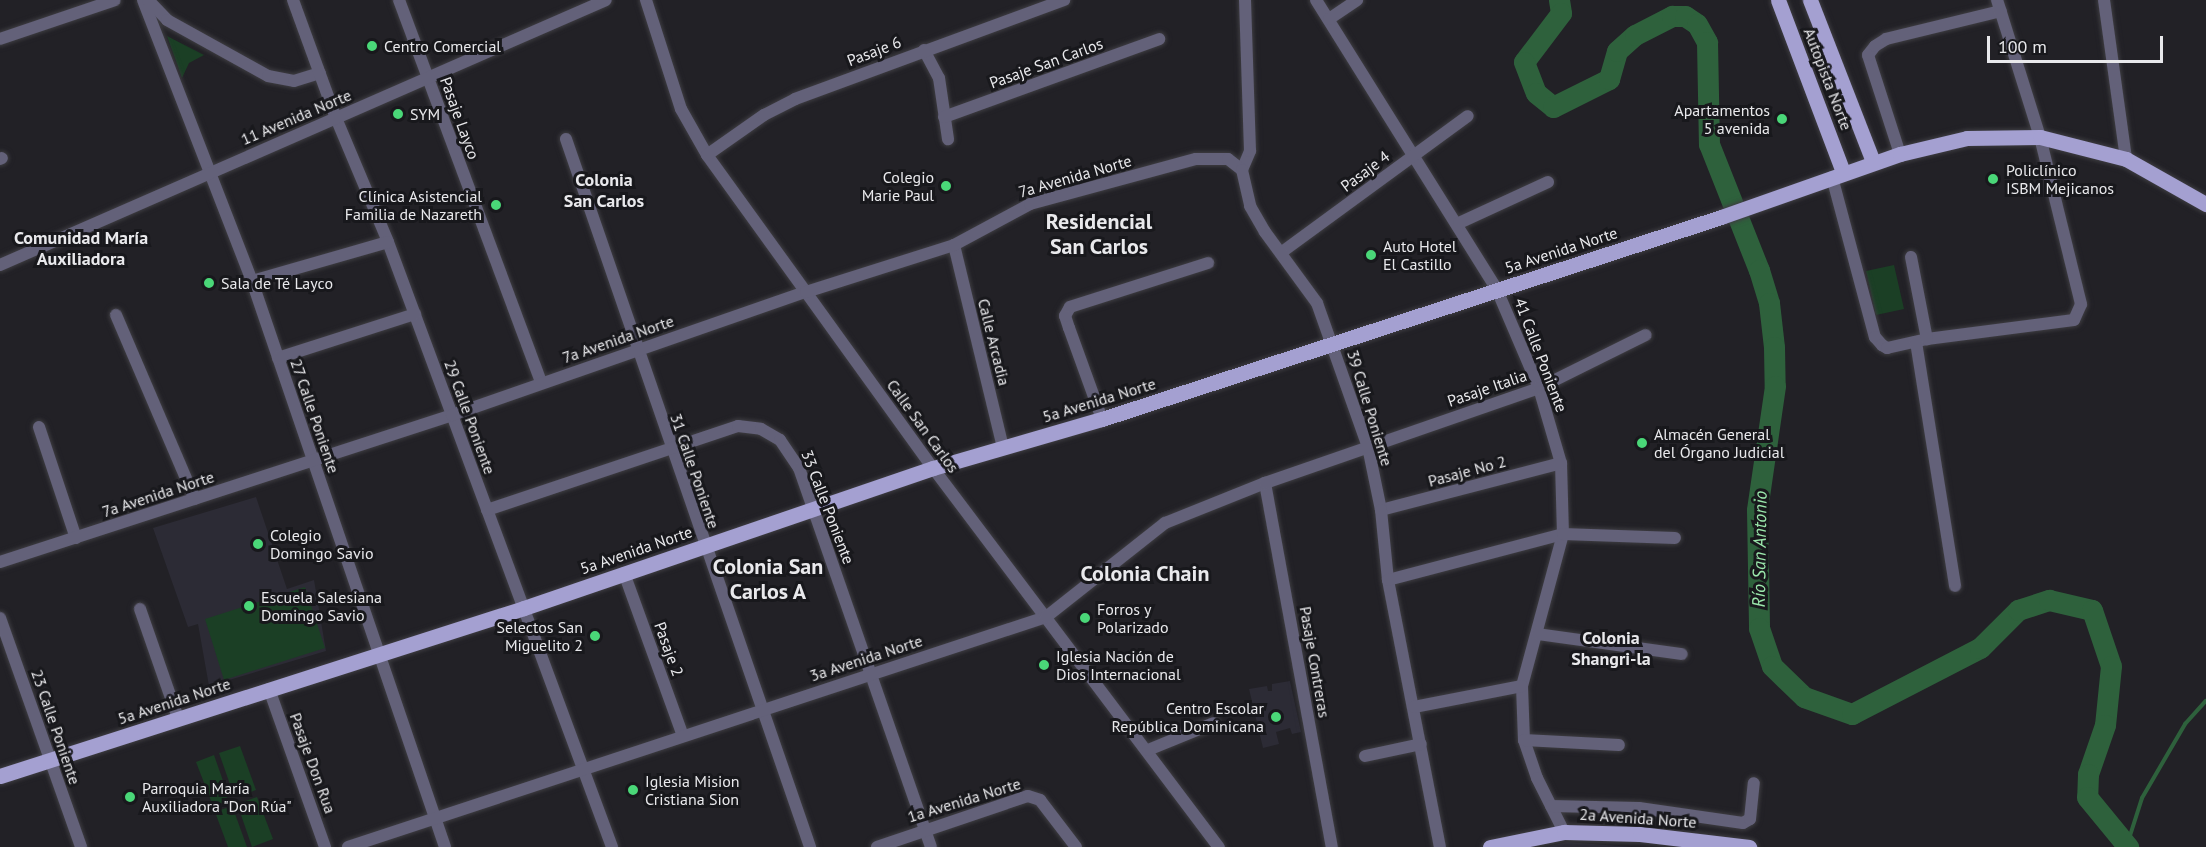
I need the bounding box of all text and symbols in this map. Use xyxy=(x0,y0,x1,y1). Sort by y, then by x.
scale bar xyxy=(1990,24,2166,62)
street label: Autopista Norte xyxy=(1800,25,1856,133)
street label: Pasaje 6 xyxy=(844,32,904,70)
street label: Pasaje San Carlos xyxy=(987,34,1105,92)
text: 100 m xyxy=(1998,35,2047,58)
place label: Centro Comercial xyxy=(384,36,501,56)
marker: Centro Comercial xyxy=(365,39,379,53)
street label: Pasaje Layco xyxy=(436,74,484,162)
street label: 11 Avenida Norte xyxy=(238,85,354,149)
place label: Apartamentos 5 avenida xyxy=(1674,100,1770,138)
place label: SYM xyxy=(410,104,440,124)
marker: SYM xyxy=(391,107,405,121)
marker: Apartamentos 5 avenida xyxy=(1775,112,1789,126)
street label: Pasaje 4 xyxy=(1337,146,1393,196)
street label: 7a Avenida Norte xyxy=(1016,151,1134,201)
place label: Policlínico ISBM Mejicanos xyxy=(2006,160,2114,198)
place label: Colegio Marie Paul xyxy=(862,167,934,205)
district label: Colonia San Carlos xyxy=(564,170,644,213)
marker: Policlínico ISBM Mejicanos xyxy=(1984,170,2002,188)
marker: Colegio Marie Paul xyxy=(939,179,953,193)
place label: Clínica Asistencial Familia de Nazareth xyxy=(345,186,482,224)
marker: Clínica Asistencial Familia de Nazareth xyxy=(487,196,505,214)
district label: Residencial San Carlos xyxy=(1046,208,1152,260)
street label: 5a Avenida Norte xyxy=(1502,223,1620,277)
district label: Comunidad María Auxiliadora xyxy=(14,228,148,270)
place label: Auto Hotel El Castillo xyxy=(1383,236,1456,274)
marker: Auto Hotel El Castillo xyxy=(1364,248,1378,262)
place label: Sala de Té Layco xyxy=(221,273,333,293)
marker: Sala de Té Layco xyxy=(202,276,216,290)
street label: 41 Calle Poniente xyxy=(1510,295,1572,415)
street label: Calle Arcadia xyxy=(974,296,1014,388)
street label: 7a Avenida Norte xyxy=(559,311,677,367)
street label: 39 Calle Poniente xyxy=(1343,348,1397,468)
street label: 27 Calle Poniente xyxy=(286,356,344,476)
street label: 29 Calle Poniente xyxy=(440,357,500,477)
street label: Pasaje Italia xyxy=(1445,365,1529,411)
street label: 5a Avenida Norte xyxy=(1040,374,1158,426)
street label: Calle San Carlos xyxy=(883,376,963,476)
street label: 31 Calle Poniente xyxy=(666,411,724,531)
place label: Almacén General del Órgano Judicial xyxy=(1654,424,1784,462)
marker: Almacén General del Órgano Judicial xyxy=(1635,436,1649,450)
street label: 33 Calle Poniente xyxy=(797,447,859,567)
street label: Pasaje No 2 xyxy=(1426,451,1508,491)
street label: 7a Avenida Norte xyxy=(99,467,217,521)
water label: Río San Antonio xyxy=(1748,490,1772,608)
street label: 5a Avenida Norte xyxy=(577,522,695,578)
place label: Colegio Domingo Savio xyxy=(270,525,374,563)
marker: Colegio Domingo Savio xyxy=(251,537,265,551)
district label: Colonia San Carlos A xyxy=(713,553,823,604)
district label: Colonia Chain xyxy=(1080,561,1210,587)
place label: Escuela Salesiana Domingo Savio xyxy=(261,587,382,625)
marker: Escuela Salesiana Domingo Savio xyxy=(242,599,256,613)
place label: Forros y Polarizado xyxy=(1097,599,1169,637)
street label: Pasaje Contreras xyxy=(1296,605,1334,719)
marker: Forros y Polarizado xyxy=(1078,611,1092,625)
place label: Selectos San Miguelito 2 xyxy=(497,617,583,655)
street label: Pasaje 2 xyxy=(650,619,688,679)
district label: Colonia Shangri-la xyxy=(1571,628,1651,670)
marker: Selectos San Miguelito 2 xyxy=(588,629,602,643)
street label: 3a Avenida Norte xyxy=(807,631,925,685)
place label: Iglesia Nación de Dios Internacional xyxy=(1056,646,1181,684)
marker: Iglesia Nación de Dios Internacional xyxy=(1037,658,1051,672)
street label: 23 Calle Poniente xyxy=(27,667,85,787)
street label: 5a Avenida Norte xyxy=(115,674,233,728)
place label: Centro Escolar República Dominicana xyxy=(1112,698,1264,736)
street label: Pasaje Don Rua xyxy=(286,710,340,816)
marker: Centro Escolar República Dominicana xyxy=(1269,710,1283,724)
place label: Iglesia Mision Cristiana Sion xyxy=(645,771,740,809)
street label: 1a Avenida Norte xyxy=(905,774,1023,826)
place label: Parroquia María Auxiliadora "Don Rúa" xyxy=(142,778,293,816)
marker: Iglesia Mision Cristiana Sion xyxy=(626,783,640,797)
marker: Parroquia María Auxiliadora "Don Rúa" xyxy=(123,790,137,804)
street label: 2a Avenida Norte xyxy=(1579,804,1697,832)

